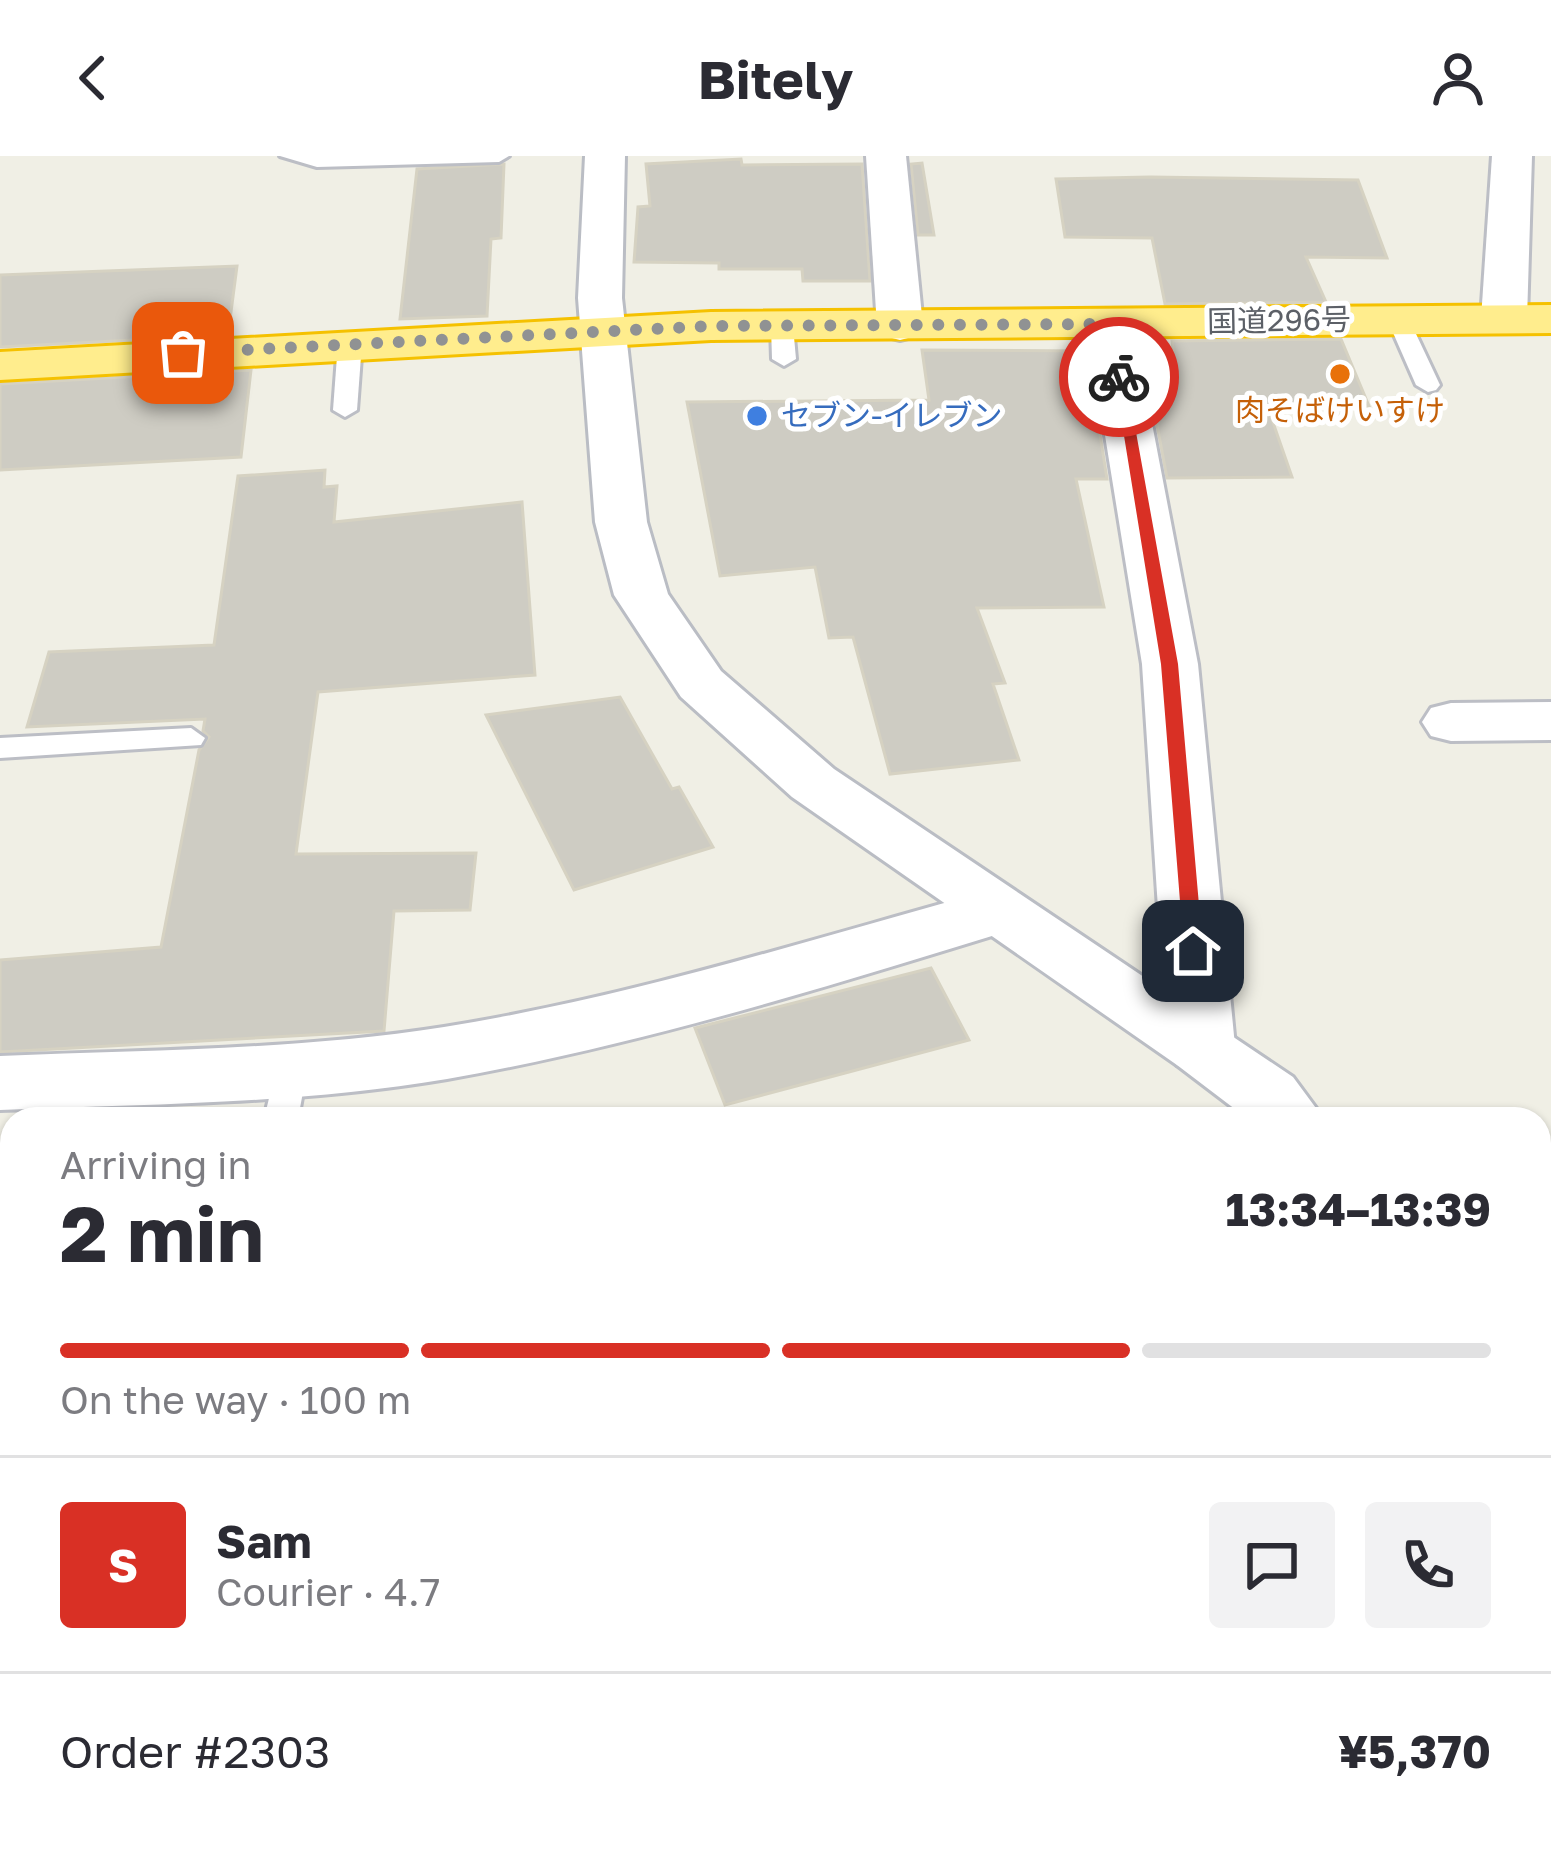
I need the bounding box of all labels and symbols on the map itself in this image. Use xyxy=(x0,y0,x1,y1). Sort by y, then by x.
street label: 国道296号 xyxy=(1207,301,1351,339)
pin xyxy=(132,302,234,404)
courier xyxy=(1059,317,1179,437)
marker: 肉そばけいすけ xyxy=(1327,361,1353,387)
place label: 肉そばけいすけ xyxy=(1235,392,1445,428)
place label: セブン-イレブン xyxy=(781,397,1002,433)
marker: セブン-イレブン xyxy=(744,403,770,429)
pin xyxy=(1142,900,1244,1002)

